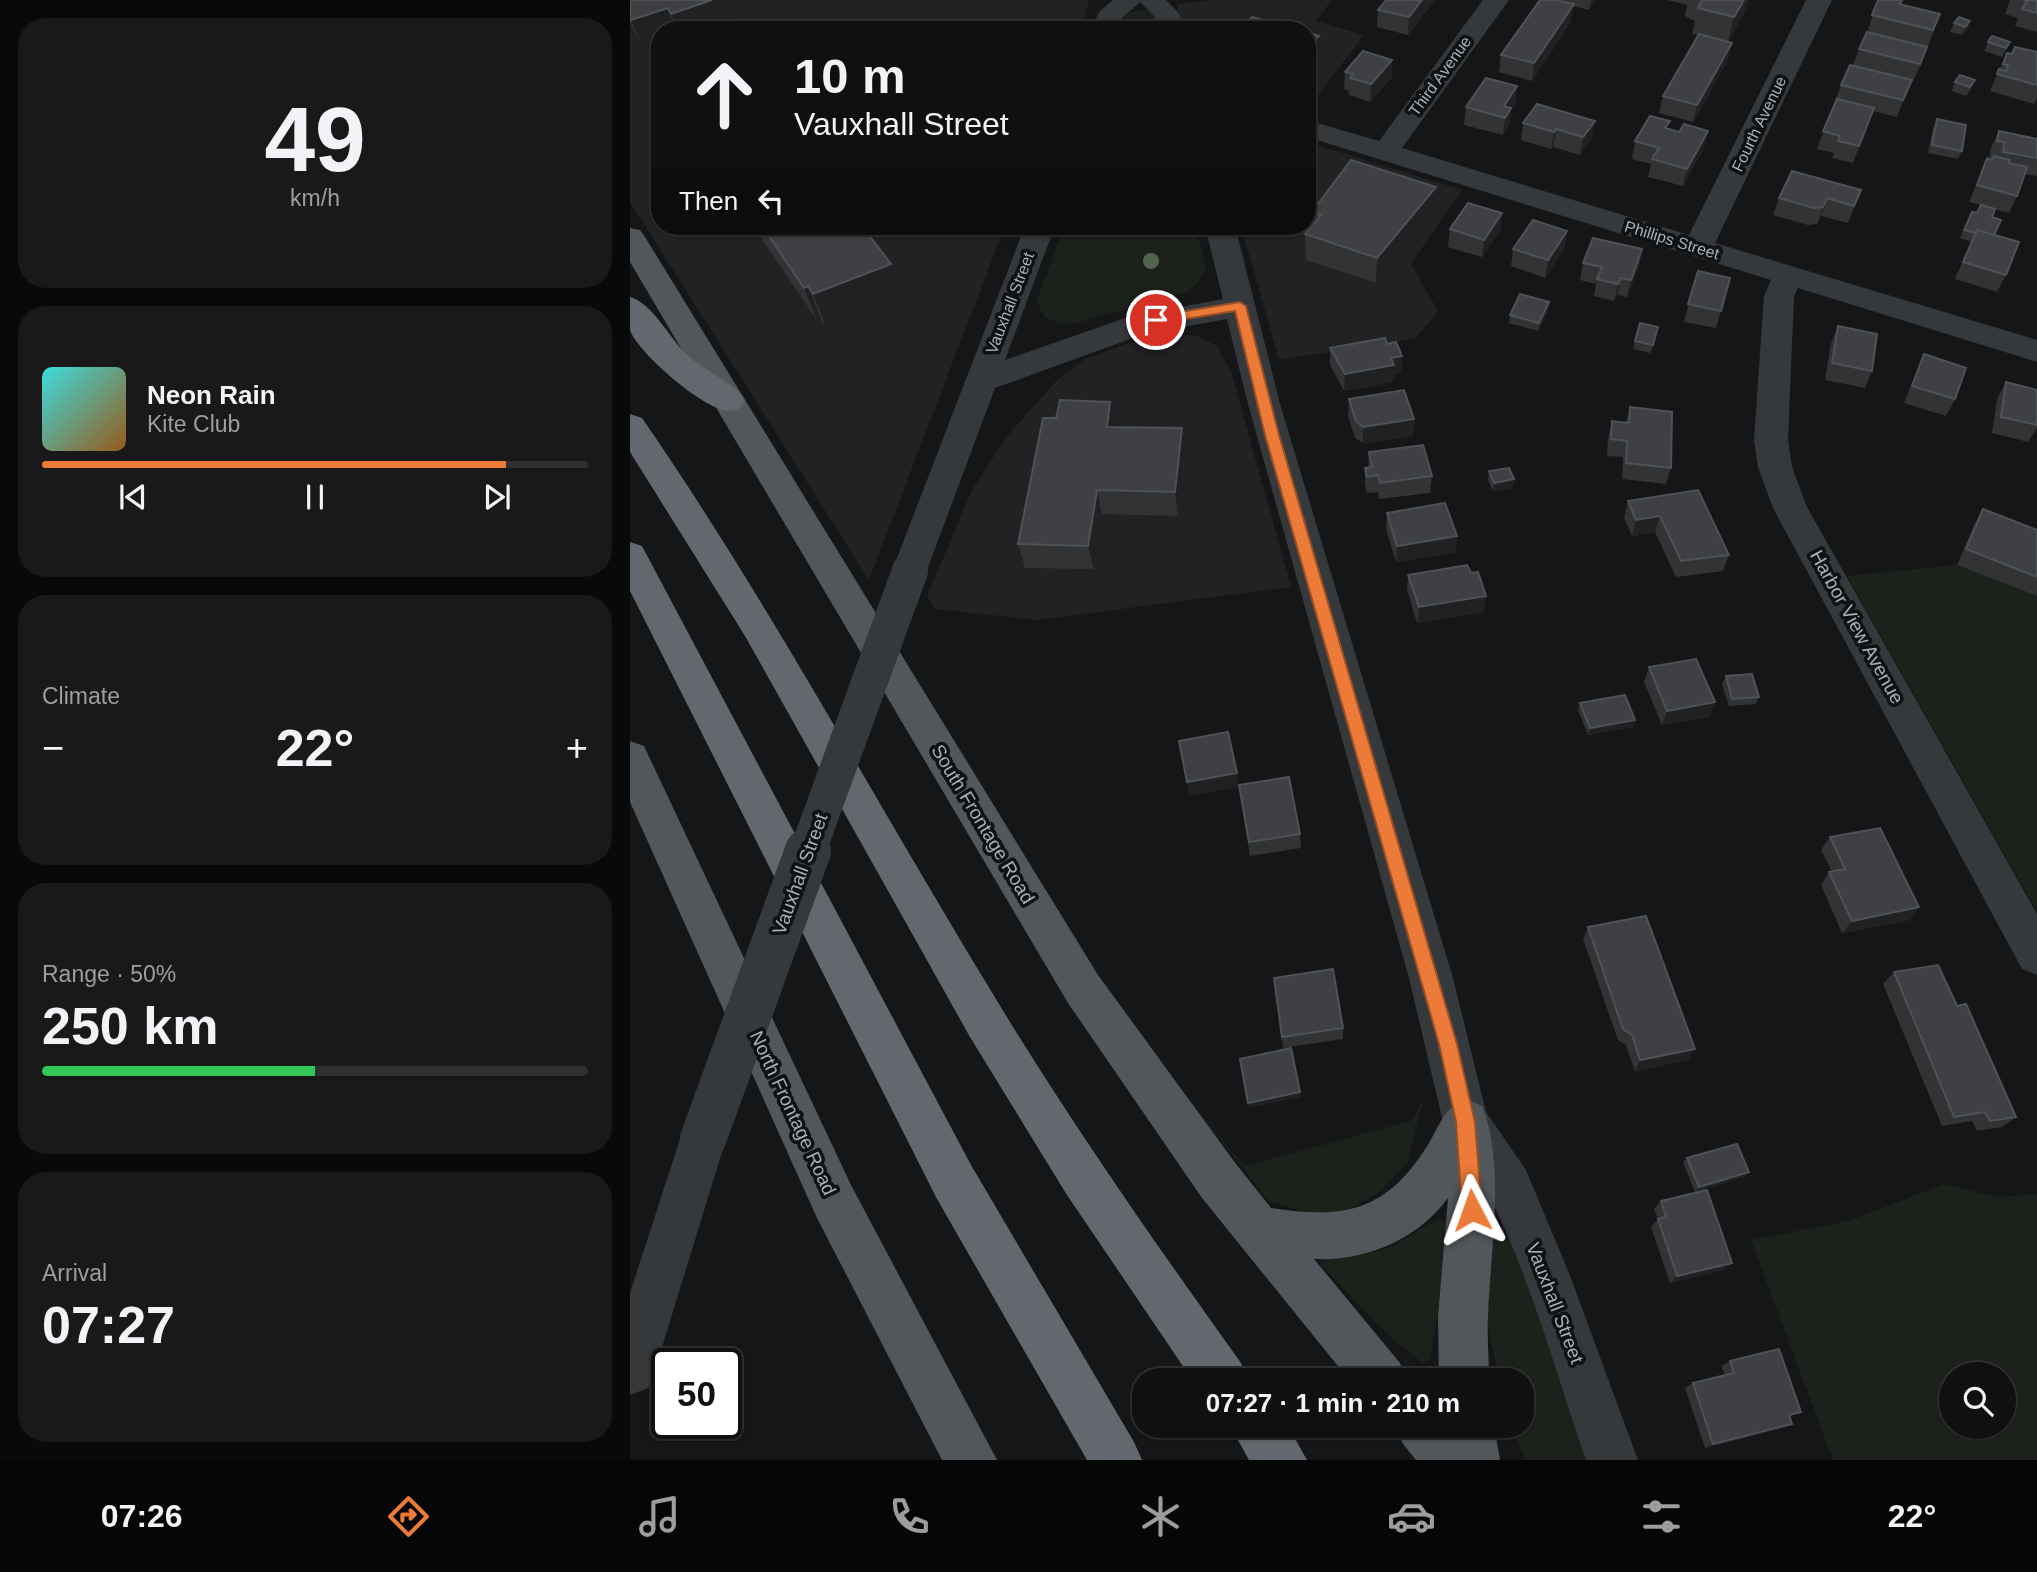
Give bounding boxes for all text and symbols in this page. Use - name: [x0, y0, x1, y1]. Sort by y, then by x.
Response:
- street label: Third Avenue: [1405, 33, 1475, 119]
- icon: ahead: [679, 49, 770, 140]
- text: 10 m: [794, 49, 906, 103]
- street label: Fourth Avenue: [1729, 74, 1789, 174]
- text: 49: [264, 89, 366, 190]
- text: Vauxhall Street: [794, 106, 1009, 142]
- icon: left: [752, 182, 790, 220]
- text: km/h: [290, 185, 340, 211]
- text: Then: [679, 186, 738, 216]
- street label: Phillips Street: [1623, 218, 1722, 263]
- street label: Vauxhall Street: [983, 249, 1037, 356]
- pin: [1126, 290, 1186, 350]
- icon: arrive: [1137, 301, 1175, 339]
- text: Neon Rain: [147, 380, 276, 410]
- text: Kite Club: [147, 411, 240, 437]
- icon: previous: [114, 478, 152, 516]
- icon: pause: [296, 478, 334, 516]
- icon: next: [478, 478, 516, 516]
- street label: Harbor View Avenue: [1806, 546, 1908, 708]
- text: Climate: [42, 683, 120, 709]
- text: 22°: [276, 719, 354, 777]
- text: −: [42, 727, 64, 769]
- text: +: [566, 727, 588, 769]
- street label: South Frontage Road: [927, 741, 1039, 907]
- street label: Vauxhall Street: [768, 810, 832, 937]
- text: Range · 50%: [42, 961, 176, 987]
- text: 250 km: [42, 997, 218, 1055]
- street label: North Frontage Road: [746, 1028, 840, 1198]
- position arrow: [1435, 1173, 1509, 1247]
- street label: Vauxhall Street: [1522, 1240, 1588, 1367]
- text: Arrival: [42, 1260, 107, 1286]
- text: 07:27: [42, 1296, 175, 1354]
- speed limit sign: 50: [651, 1348, 742, 1439]
- map controls: [1939, 1362, 2016, 1439]
- button: search: [1939, 1362, 2016, 1439]
- text: 07:27 · 1 min · 210 m: [1206, 1388, 1460, 1418]
- icon: directions: [384, 1492, 433, 1541]
- icon: music: [635, 1492, 684, 1541]
- icon: phone: [885, 1492, 934, 1541]
- icon: climate: [1136, 1492, 1185, 1541]
- icon: car: [1387, 1492, 1436, 1541]
- icon: filters: [1637, 1492, 1686, 1541]
- text: 07:26: [101, 1498, 183, 1534]
- text: 22°: [1888, 1498, 1936, 1534]

